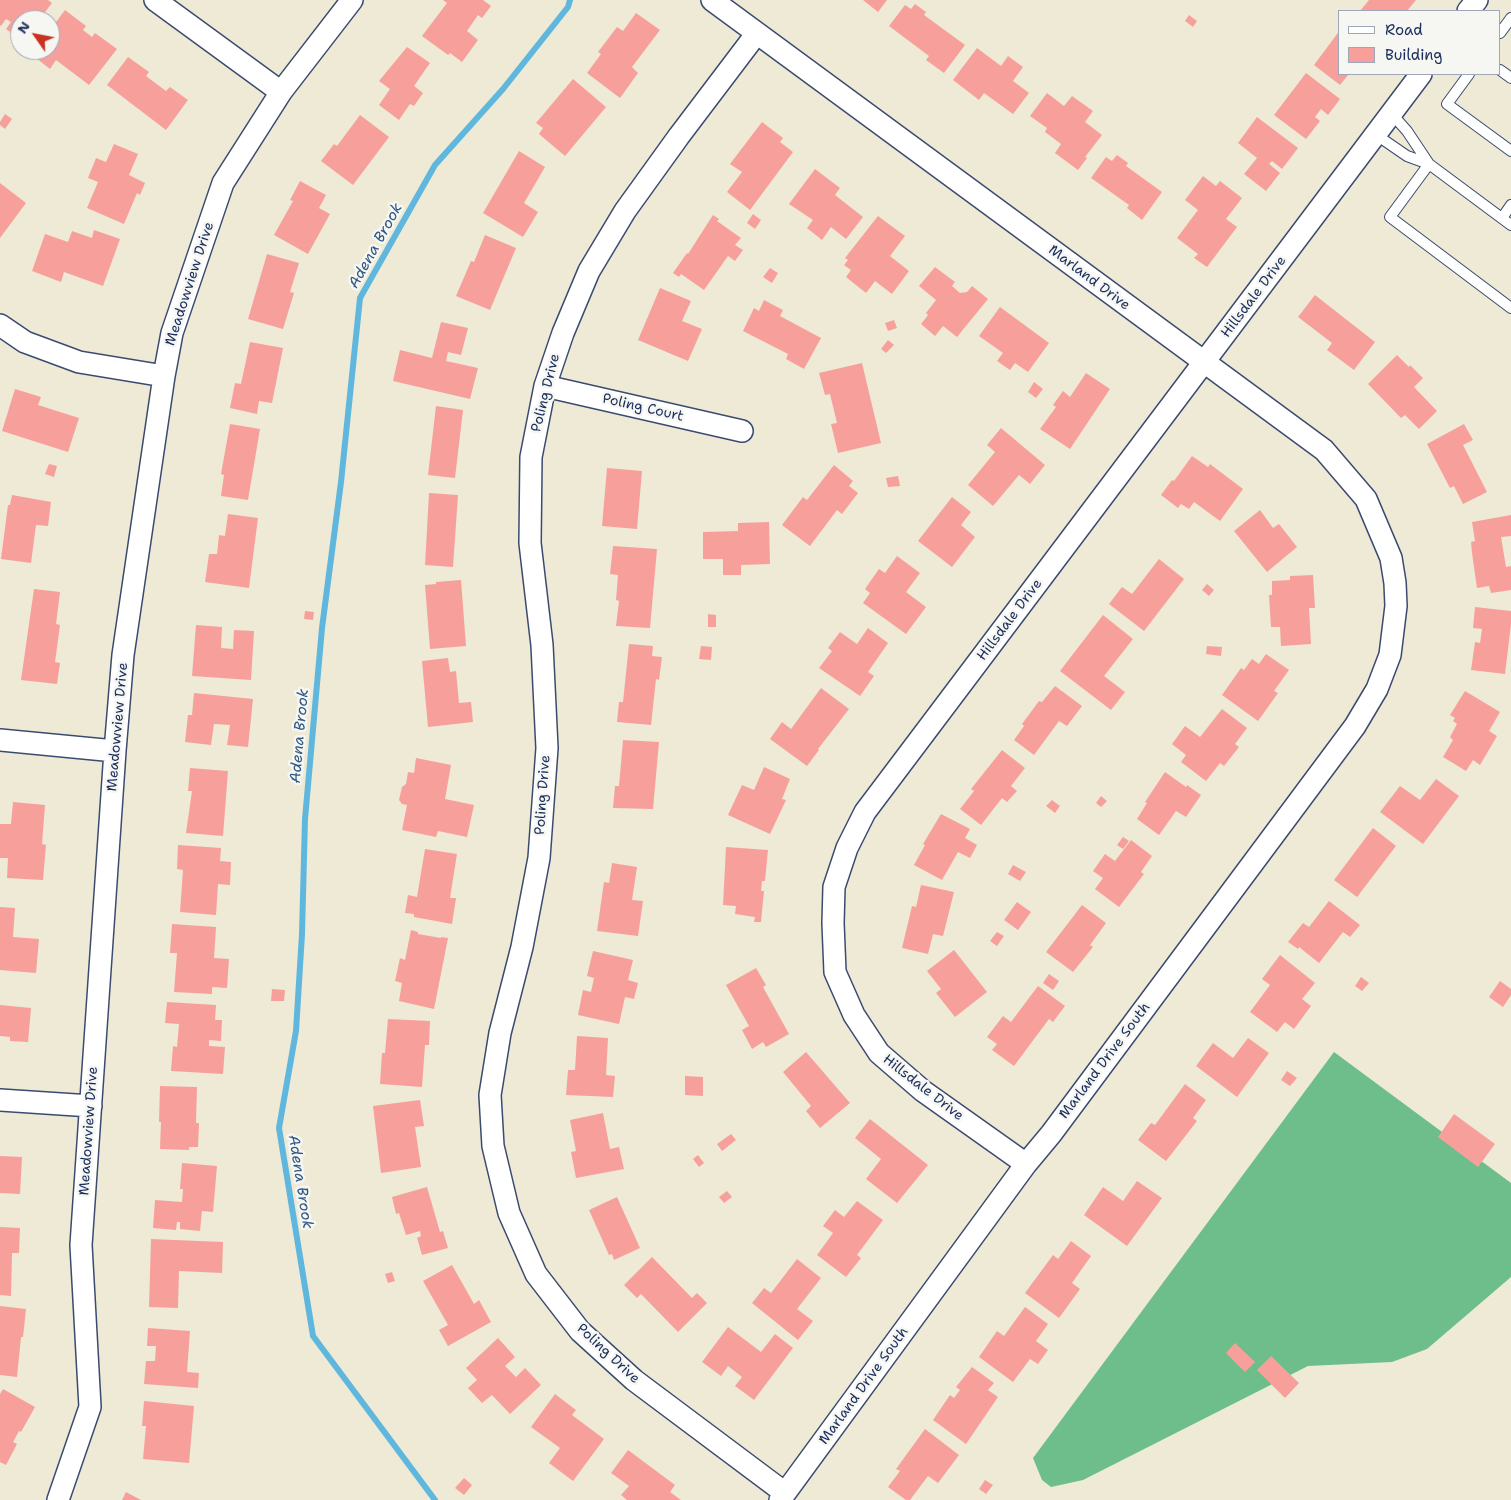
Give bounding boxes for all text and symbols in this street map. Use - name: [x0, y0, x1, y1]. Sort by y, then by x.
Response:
- north arrow: [10, 10, 60, 60]
- legend: [1338, 10, 1501, 75]
- text: N: [13, 18, 34, 37]
- text: Road: [1385, 20, 1423, 40]
- text: Building: [1385, 45, 1442, 65]
- water label: Adena Brook: [345, 200, 407, 292]
- street label: Meadowview Drive: [162, 220, 218, 348]
- street label: Marland Drive: [1045, 242, 1133, 314]
- street label: Hillsdale Drive: [1218, 253, 1290, 341]
- street label: Poling Drive: [528, 352, 564, 434]
- street label: Poling Court: [601, 390, 685, 426]
- street label: Hillsdale Drive: [974, 576, 1046, 664]
- street label: Meadowview Drive: [104, 662, 132, 792]
- water label: Adena Brook: [287, 688, 313, 784]
- street label: Poling Drive: [532, 754, 554, 836]
- street label: Marland Drive South: [1056, 1000, 1154, 1122]
- street label: Hillsdale Drive: [879, 1051, 967, 1125]
- street label: Meadowview Drive: [76, 1066, 102, 1196]
- water label: Adena Brook: [284, 1134, 316, 1230]
- street label: Poling Drive: [573, 1321, 643, 1387]
- street label: Marland Drive South: [816, 1324, 912, 1448]

